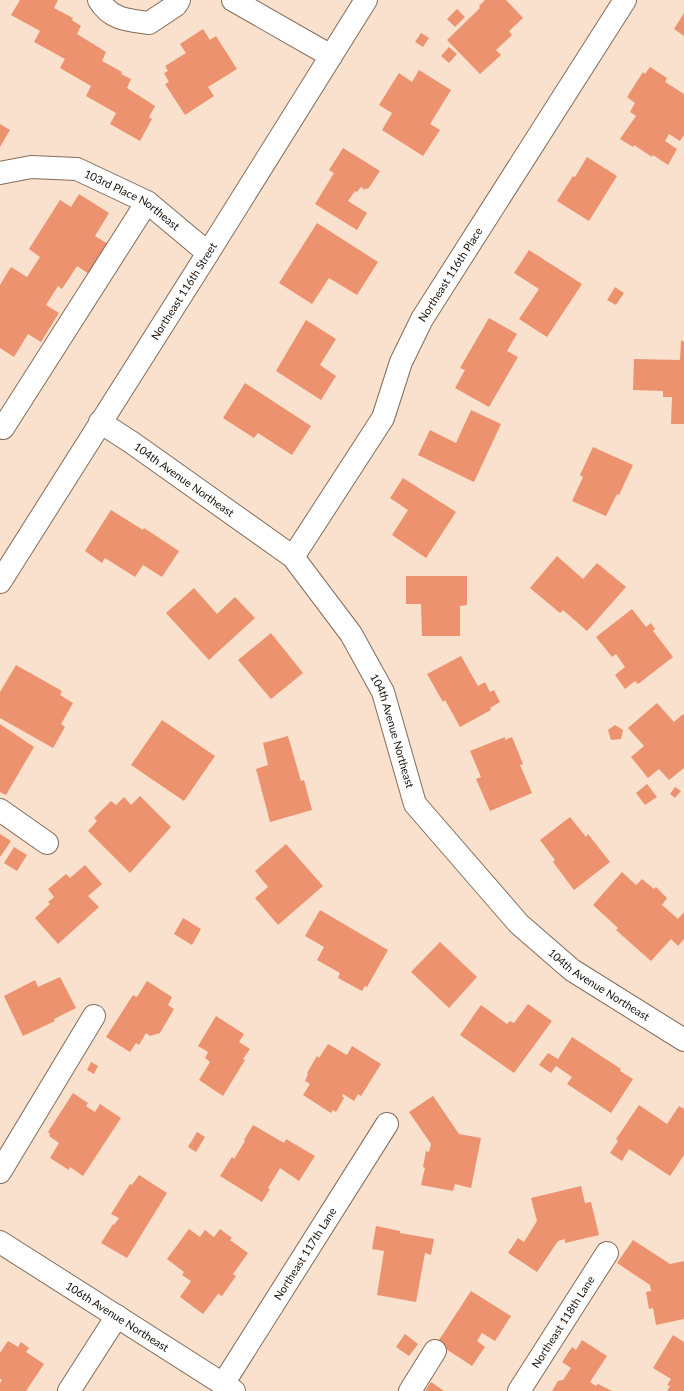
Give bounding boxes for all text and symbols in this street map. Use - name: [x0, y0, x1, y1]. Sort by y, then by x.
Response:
- street label: 103rd Place Northeast: [82, 166, 183, 233]
- street label: Northeast 116th Place: [415, 225, 485, 324]
- street label: Northeast 116th Street: [148, 240, 219, 342]
- street label: 104th Avenue Northeast: [132, 439, 237, 519]
- street label: 104th Avenue Northeast: [368, 671, 417, 789]
- street label: 104th Avenue Northeast: [546, 945, 652, 1023]
- street label: Northeast 117th Lane: [271, 1205, 339, 1302]
- street label: Northeast 118th Lane: [529, 1273, 597, 1370]
- street label: 106th Avenue Northeast: [64, 1279, 171, 1354]

